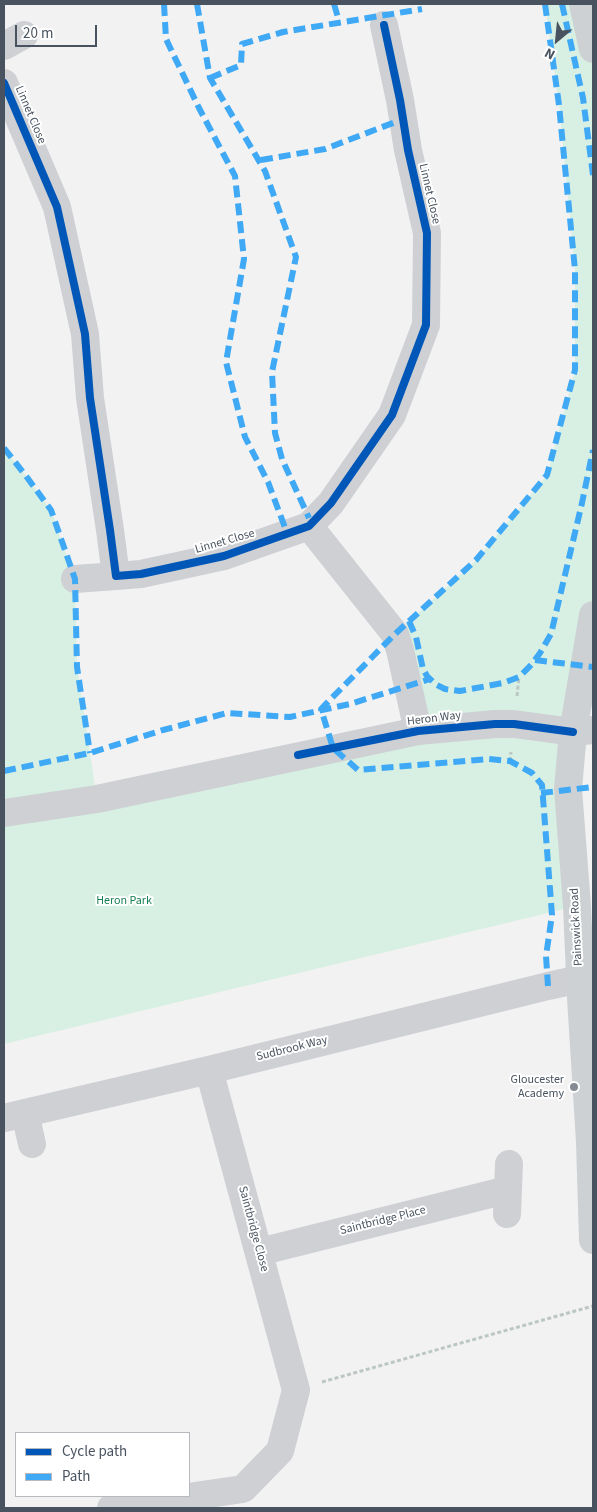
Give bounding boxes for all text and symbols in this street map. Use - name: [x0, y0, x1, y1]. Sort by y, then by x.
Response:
- scale bar: [18, 15, 100, 47]
- north arrow: [532, 15, 582, 65]
- text: 20 m: [23, 23, 53, 44]
- text: N: [541, 42, 559, 64]
- street label: Linnet Close: [11, 84, 49, 146]
- street label: Linnet Close: [415, 162, 443, 226]
- street label: Linnet Close: [193, 527, 257, 557]
- street label: Heron Way: [406, 709, 462, 729]
- street label: Painswick Road: [568, 888, 586, 966]
- park label: Heron Park: [96, 894, 152, 908]
- street label: Sudbrook Way: [255, 1033, 329, 1065]
- place label: Gloucester Academy: [511, 1073, 564, 1101]
- marker: Gloucester Academy: [568, 1081, 580, 1093]
- street label: Saintbridge Close: [235, 1185, 271, 1273]
- street label: Saintbridge Place: [339, 1203, 427, 1239]
- legend: [15, 1432, 190, 1497]
- text: Cycle path: [62, 1441, 127, 1462]
- text: Path: [62, 1466, 90, 1487]

